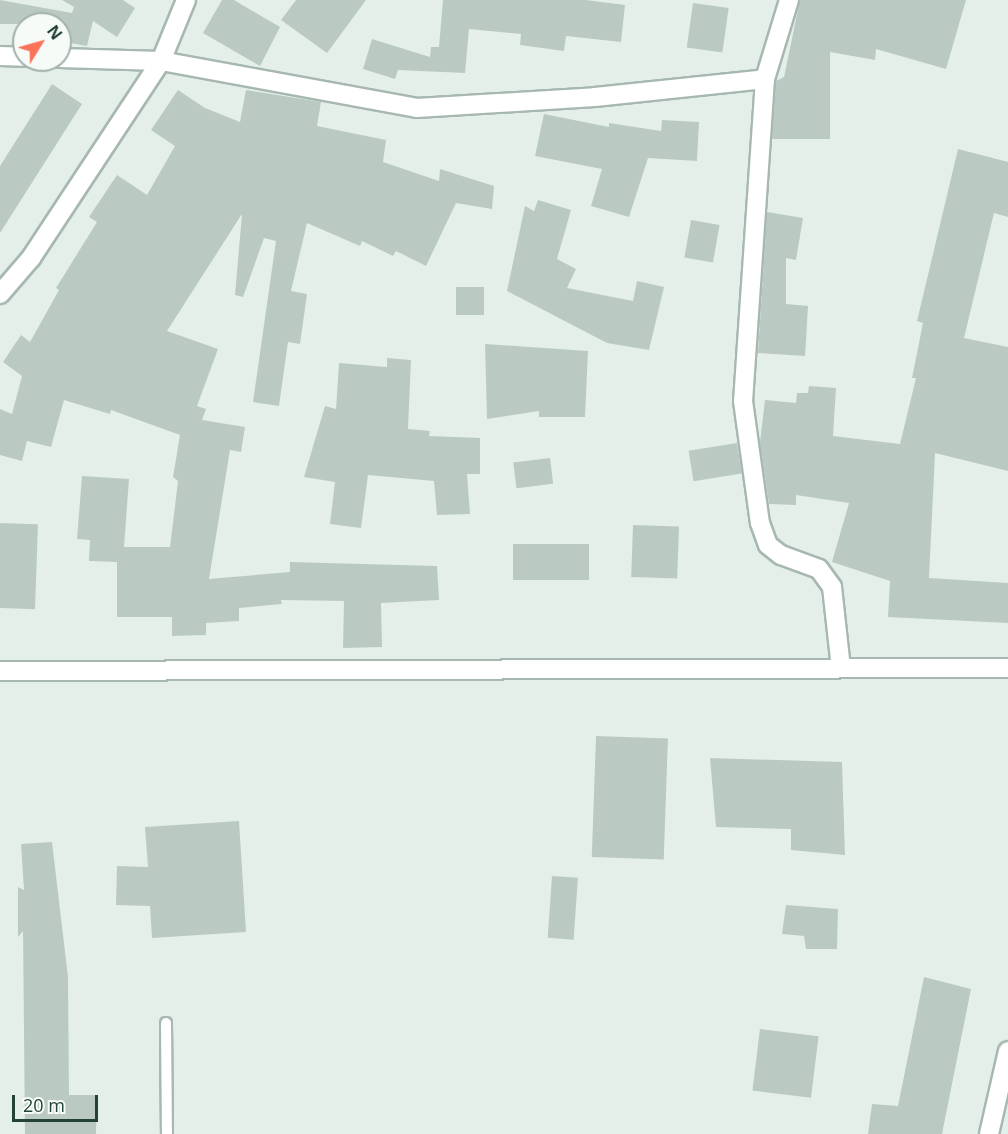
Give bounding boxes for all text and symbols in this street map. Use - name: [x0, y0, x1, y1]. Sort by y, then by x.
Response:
- north arrow: [12, 12, 72, 72]
- text: N: [42, 21, 67, 44]
- scale bar: [15, 1083, 100, 1121]
- text: 20 m: [23, 1093, 65, 1117]

